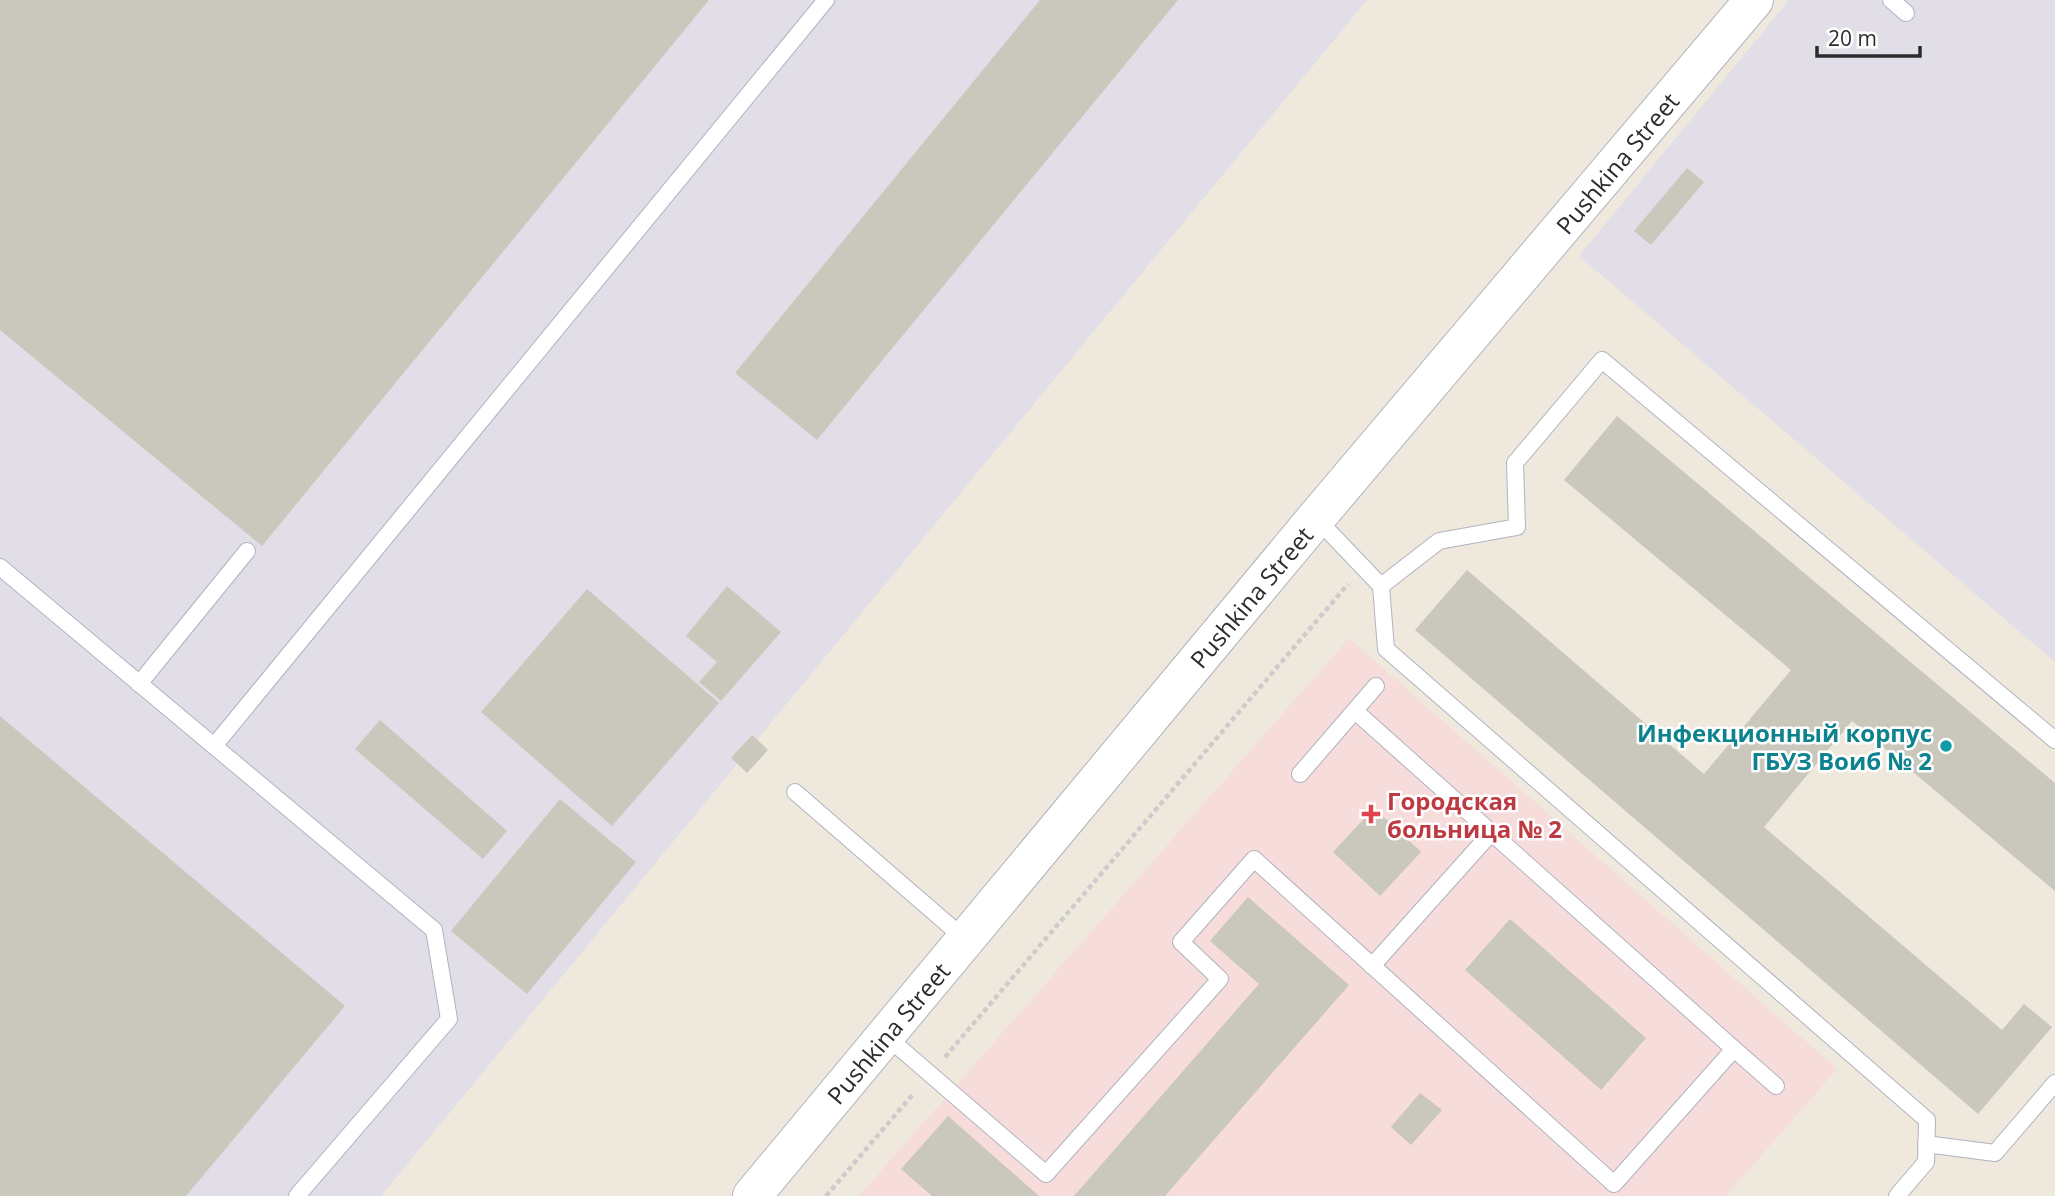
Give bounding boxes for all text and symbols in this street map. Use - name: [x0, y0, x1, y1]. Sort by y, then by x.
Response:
- scale bar: [1817, 14, 1920, 58]
- text: 20 m: [1828, 24, 1877, 52]
- street label: Pushkina Street: [1548, 85, 1686, 241]
- street label: Pushkina Street: [1182, 519, 1320, 675]
- place label: Инфекционный корпус ГБУЗ Воиб № 2: [1637, 716, 1932, 777]
- marker: Инфекционный корпус ГБУЗ Воиб № 2: [1938, 738, 1954, 754]
- place label: Городская больница № 2: [1387, 784, 1562, 845]
- marker: Городская больница № 2: [1361, 804, 1381, 824]
- street label: Pushkina Street: [819, 955, 957, 1111]

